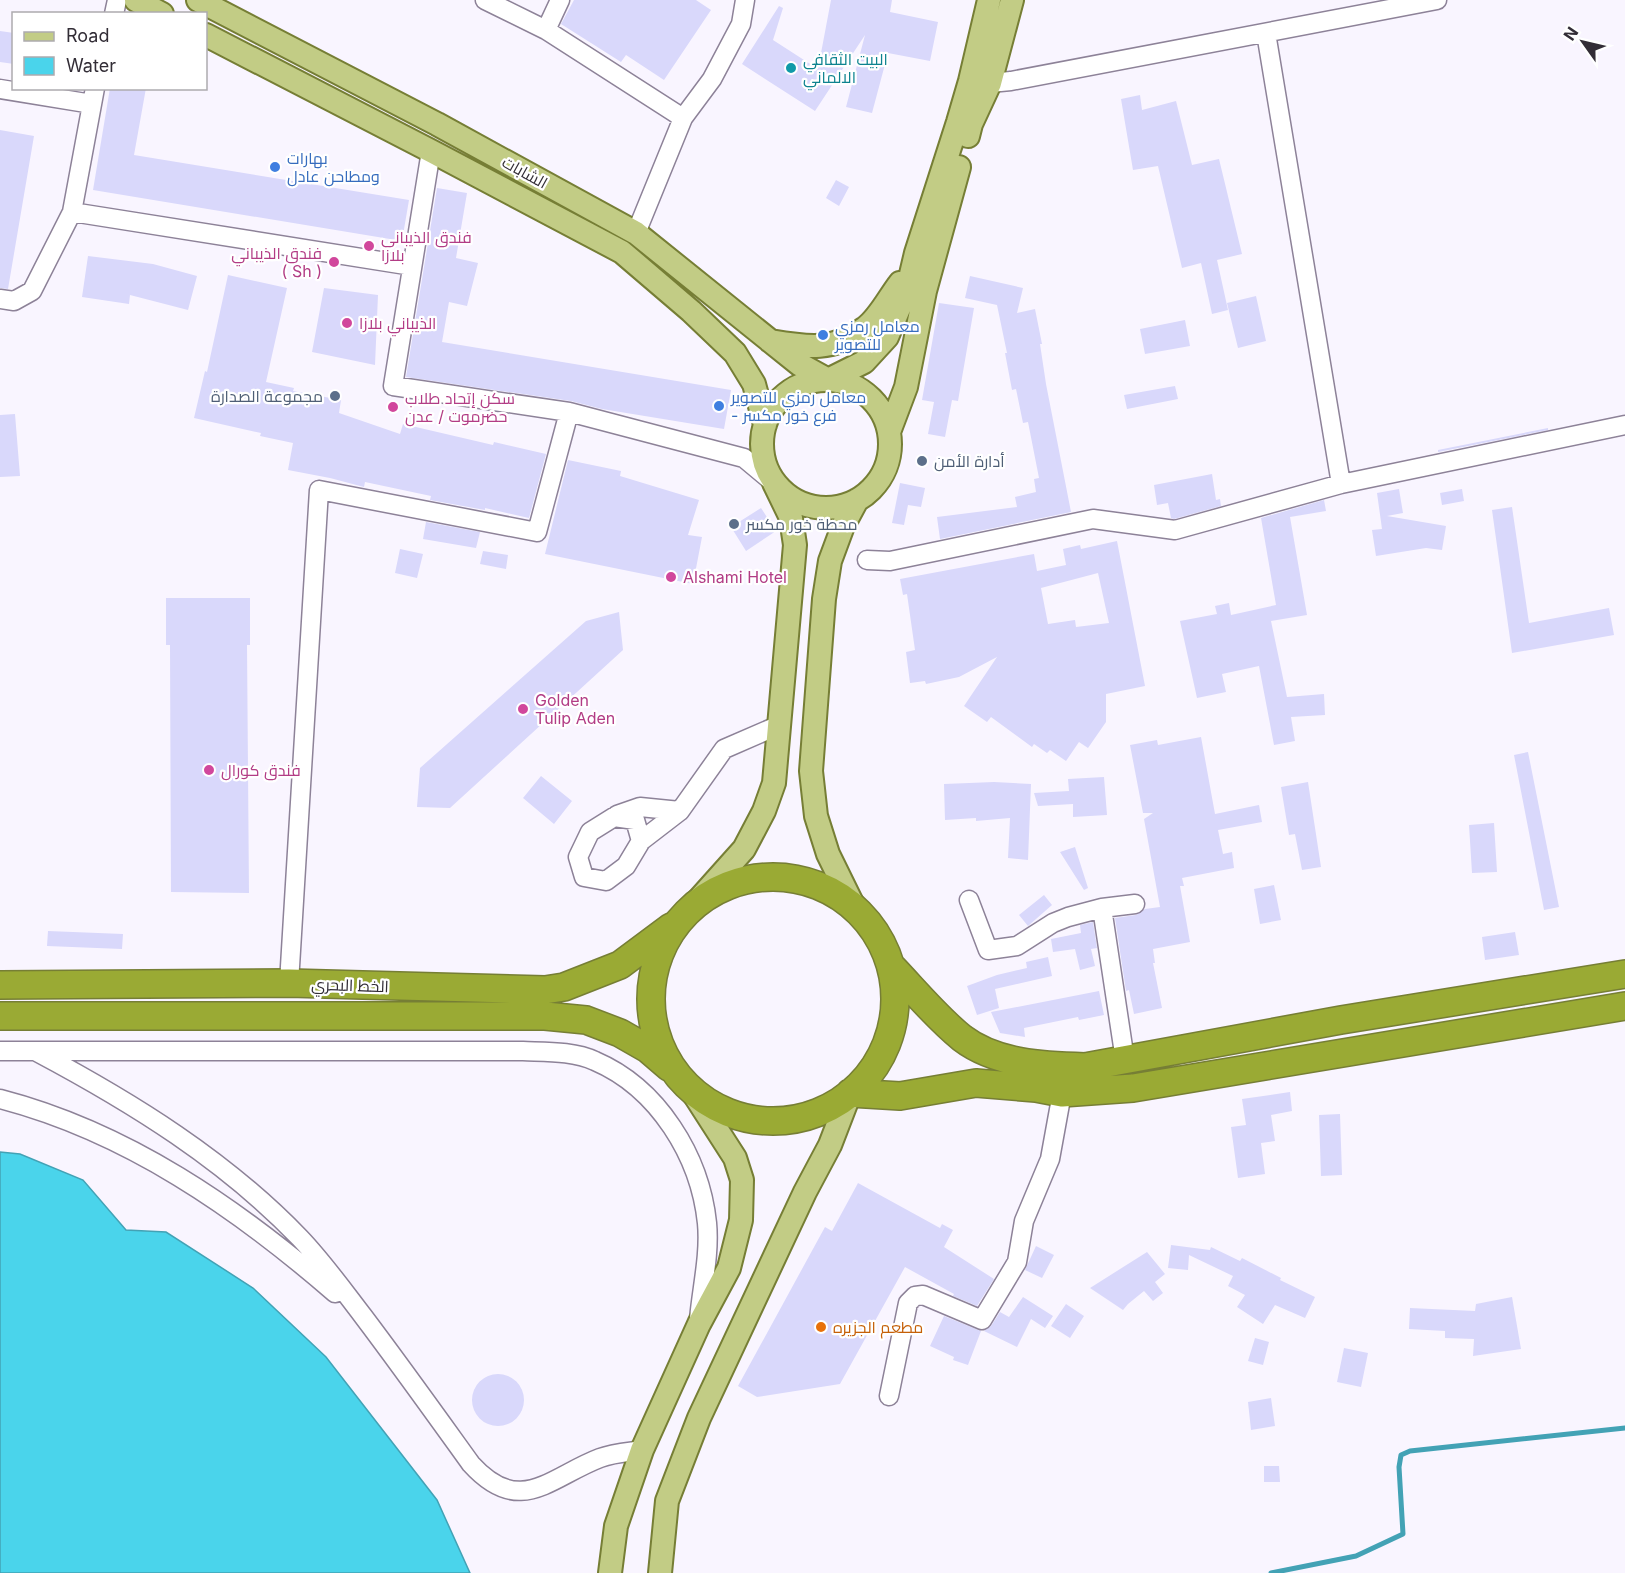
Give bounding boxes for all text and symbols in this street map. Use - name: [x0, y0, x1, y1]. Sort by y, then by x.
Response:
- legend: [12, 12, 207, 90]
- north arrow: [1553, 12, 1613, 72]
- text: N: [1559, 23, 1582, 44]
- text: Road: [66, 25, 109, 46]
- place label: البيت الثقافي الالماني: [803, 49, 888, 91]
- text: Water: [66, 55, 116, 76]
- marker: البيت الثقافي الالماني: [784, 61, 798, 75]
- place label: بهارات ومطاحن عادل: [287, 148, 380, 187]
- street label: الشابات: [499, 151, 551, 193]
- marker: بهارات ومطاحن عادل: [268, 160, 282, 174]
- place label: فندق الذيباني بلازا: [381, 227, 472, 265]
- marker: فندق الذيباني بلازا: [362, 239, 376, 253]
- place label: فندق الذيباني ( Sh ): [231, 243, 322, 281]
- marker: فندق الذيباني ( Sh ): [327, 255, 341, 269]
- place label: الذيباني بلازا: [359, 313, 436, 337]
- marker: الذيباني بلازا: [340, 316, 354, 330]
- place label: معامل رمزي للتصوير: [834, 316, 920, 354]
- marker: معامل رمزي للتصوير: [816, 328, 830, 342]
- place label: مجموعة الصدارة: [211, 386, 323, 406]
- place label: معامل رمزي للتصوير - فرع خور مكسر: [730, 387, 866, 427]
- place label: سكن إتحاد طلاب حضرموت / عدن: [405, 388, 515, 427]
- marker: مجموعة الصدارة: [328, 389, 342, 403]
- marker: معامل رمزي للتصوير - فرع خور مكسر: [712, 399, 726, 413]
- marker: سكن إتحاد طلاب حضرموت / عدن: [386, 400, 400, 414]
- place label: أدارة الأمن: [934, 451, 1004, 472]
- marker: أدارة الأمن: [915, 454, 929, 468]
- place label: محطة خور مكسر: [745, 514, 858, 534]
- marker: محطة خور مكسر: [727, 517, 741, 531]
- place label: Alshami Hotel: [683, 567, 787, 587]
- marker: Alshami Hotel: [664, 570, 678, 584]
- place label: Golden Tulip Aden: [535, 690, 615, 728]
- marker: Golden Tulip Aden: [516, 702, 530, 716]
- place label: فندق كورال: [221, 760, 301, 781]
- marker: فندق كورال: [202, 763, 216, 777]
- street label: الخط البحري: [311, 974, 389, 1000]
- place label: مطعم الجزيره: [833, 1317, 923, 1339]
- marker: مطعم الجزيره: [814, 1320, 828, 1334]

